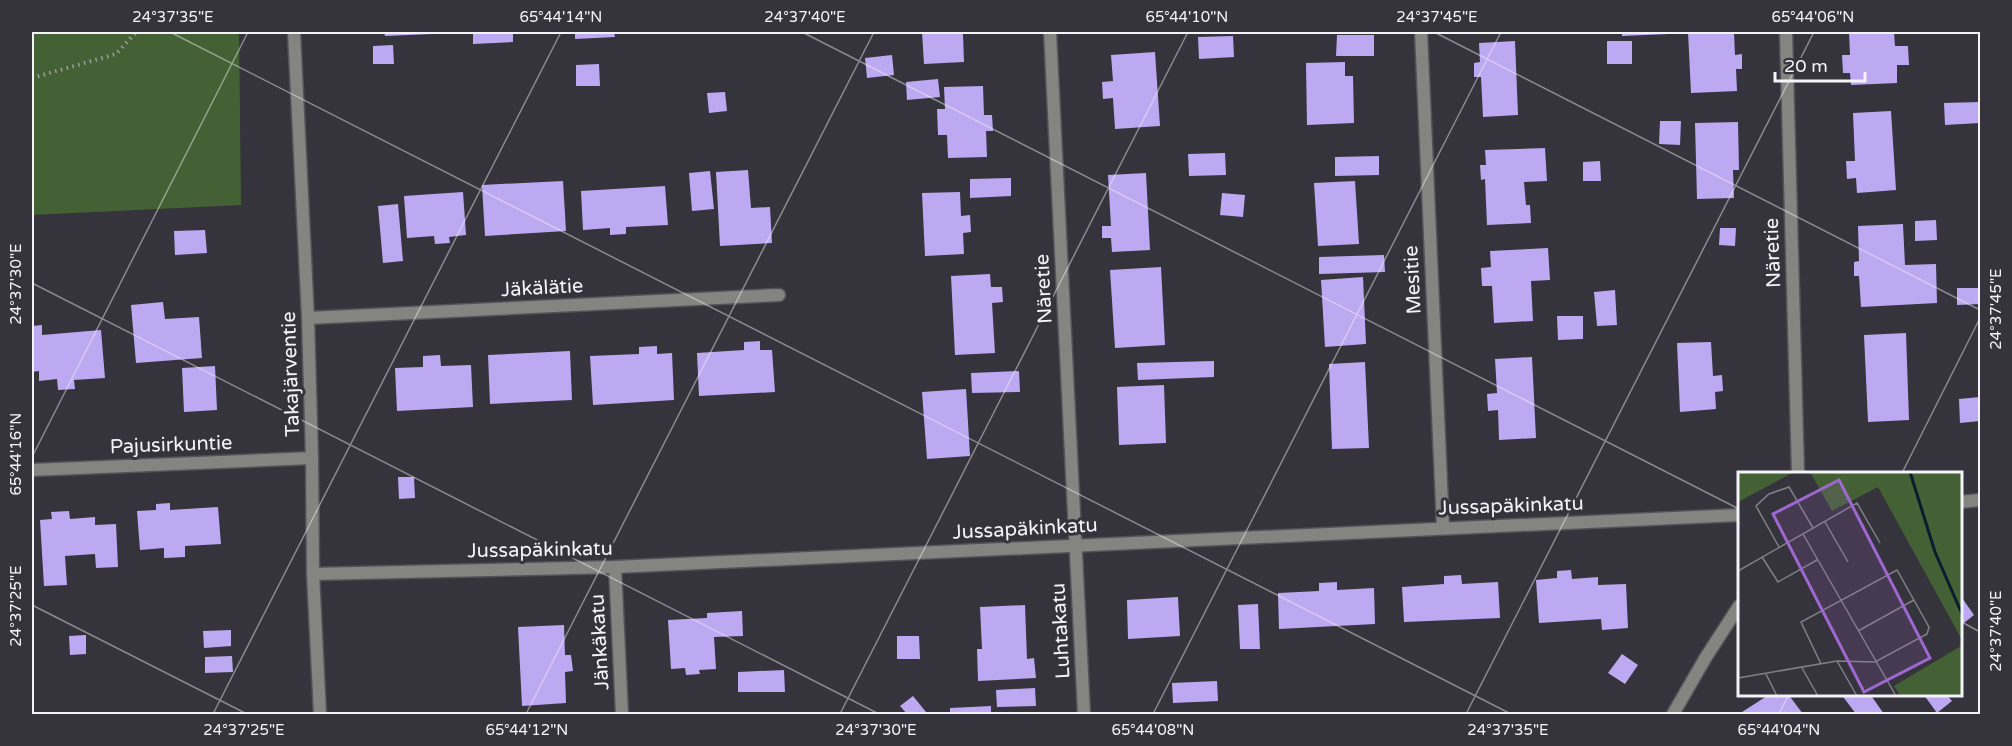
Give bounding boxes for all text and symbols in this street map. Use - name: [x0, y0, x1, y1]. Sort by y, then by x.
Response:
- text: 24°37'35"E: [132, 8, 214, 26]
- text: 65°44'14"N: [520, 8, 602, 26]
- text: 24°37'40"E: [764, 8, 846, 26]
- text: 65°44'10"N: [1146, 8, 1228, 26]
- text: 24°37'45"E: [1396, 8, 1478, 26]
- text: 65°44'06"N: [1772, 8, 1854, 26]
- scale bar: [1775, 45, 1865, 83]
- text: 20 m: [1784, 55, 1828, 77]
- street label: Näretie: [1760, 218, 1786, 288]
- text: 24°37'30"E: [7, 243, 25, 325]
- street label: Mesitie: [1399, 245, 1427, 315]
- street label: Näretie: [1030, 253, 1058, 324]
- text: 24°37'45"E: [1987, 268, 2005, 350]
- street label: Jäkälätie: [500, 274, 584, 302]
- street label: Takajärventie: [277, 311, 305, 437]
- text: 65°44'16"N: [7, 413, 25, 495]
- street label: Pajusirkuntie: [109, 431, 233, 459]
- inset map: [1738, 472, 1961, 695]
- street label: Jussapäkinkatu: [1438, 491, 1584, 521]
- street label: Jussapäkinkatu: [952, 513, 1098, 545]
- street label: Jussapäkinkatu: [467, 537, 613, 563]
- text: 24°37'25"E: [7, 565, 25, 647]
- street label: Luhtakatu: [1047, 582, 1075, 680]
- text: 24°37'40"E: [1987, 590, 2005, 672]
- street label: Jänkäkatu: [585, 593, 614, 691]
- text: 24°37'25"E: [203, 721, 285, 739]
- text: 65°44'12"N: [486, 721, 568, 739]
- text: 24°37'30"E: [835, 721, 917, 739]
- text: 65°44'08"N: [1112, 721, 1194, 739]
- text: 24°37'35"E: [1467, 721, 1549, 739]
- text: 65°44'04"N: [1738, 721, 1820, 739]

